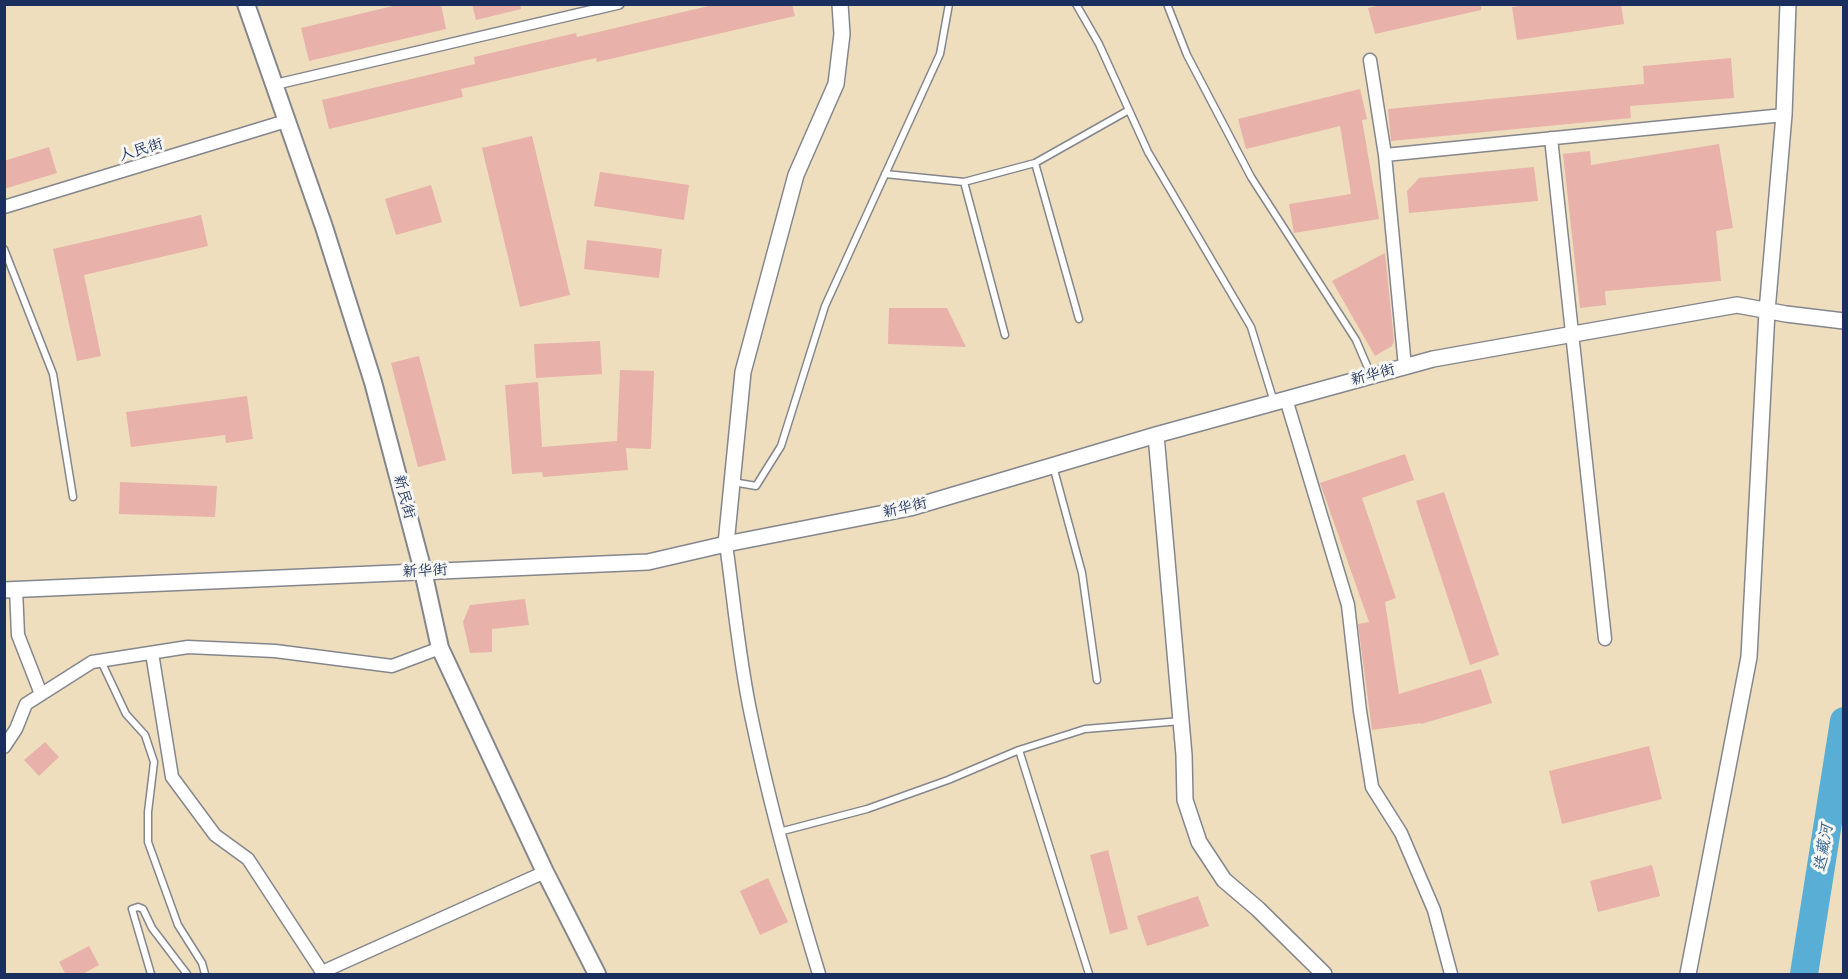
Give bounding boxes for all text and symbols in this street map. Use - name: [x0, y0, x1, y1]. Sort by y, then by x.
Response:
- street label: 人民街: [117, 135, 165, 165]
- street label: 新华街: [1349, 360, 1397, 390]
- street label: 新民街: [389, 473, 419, 521]
- street label: 新华街: [881, 494, 929, 522]
- street label: 新华街: [402, 561, 448, 581]
- water label: 迭藏河: [1811, 823, 1837, 873]

